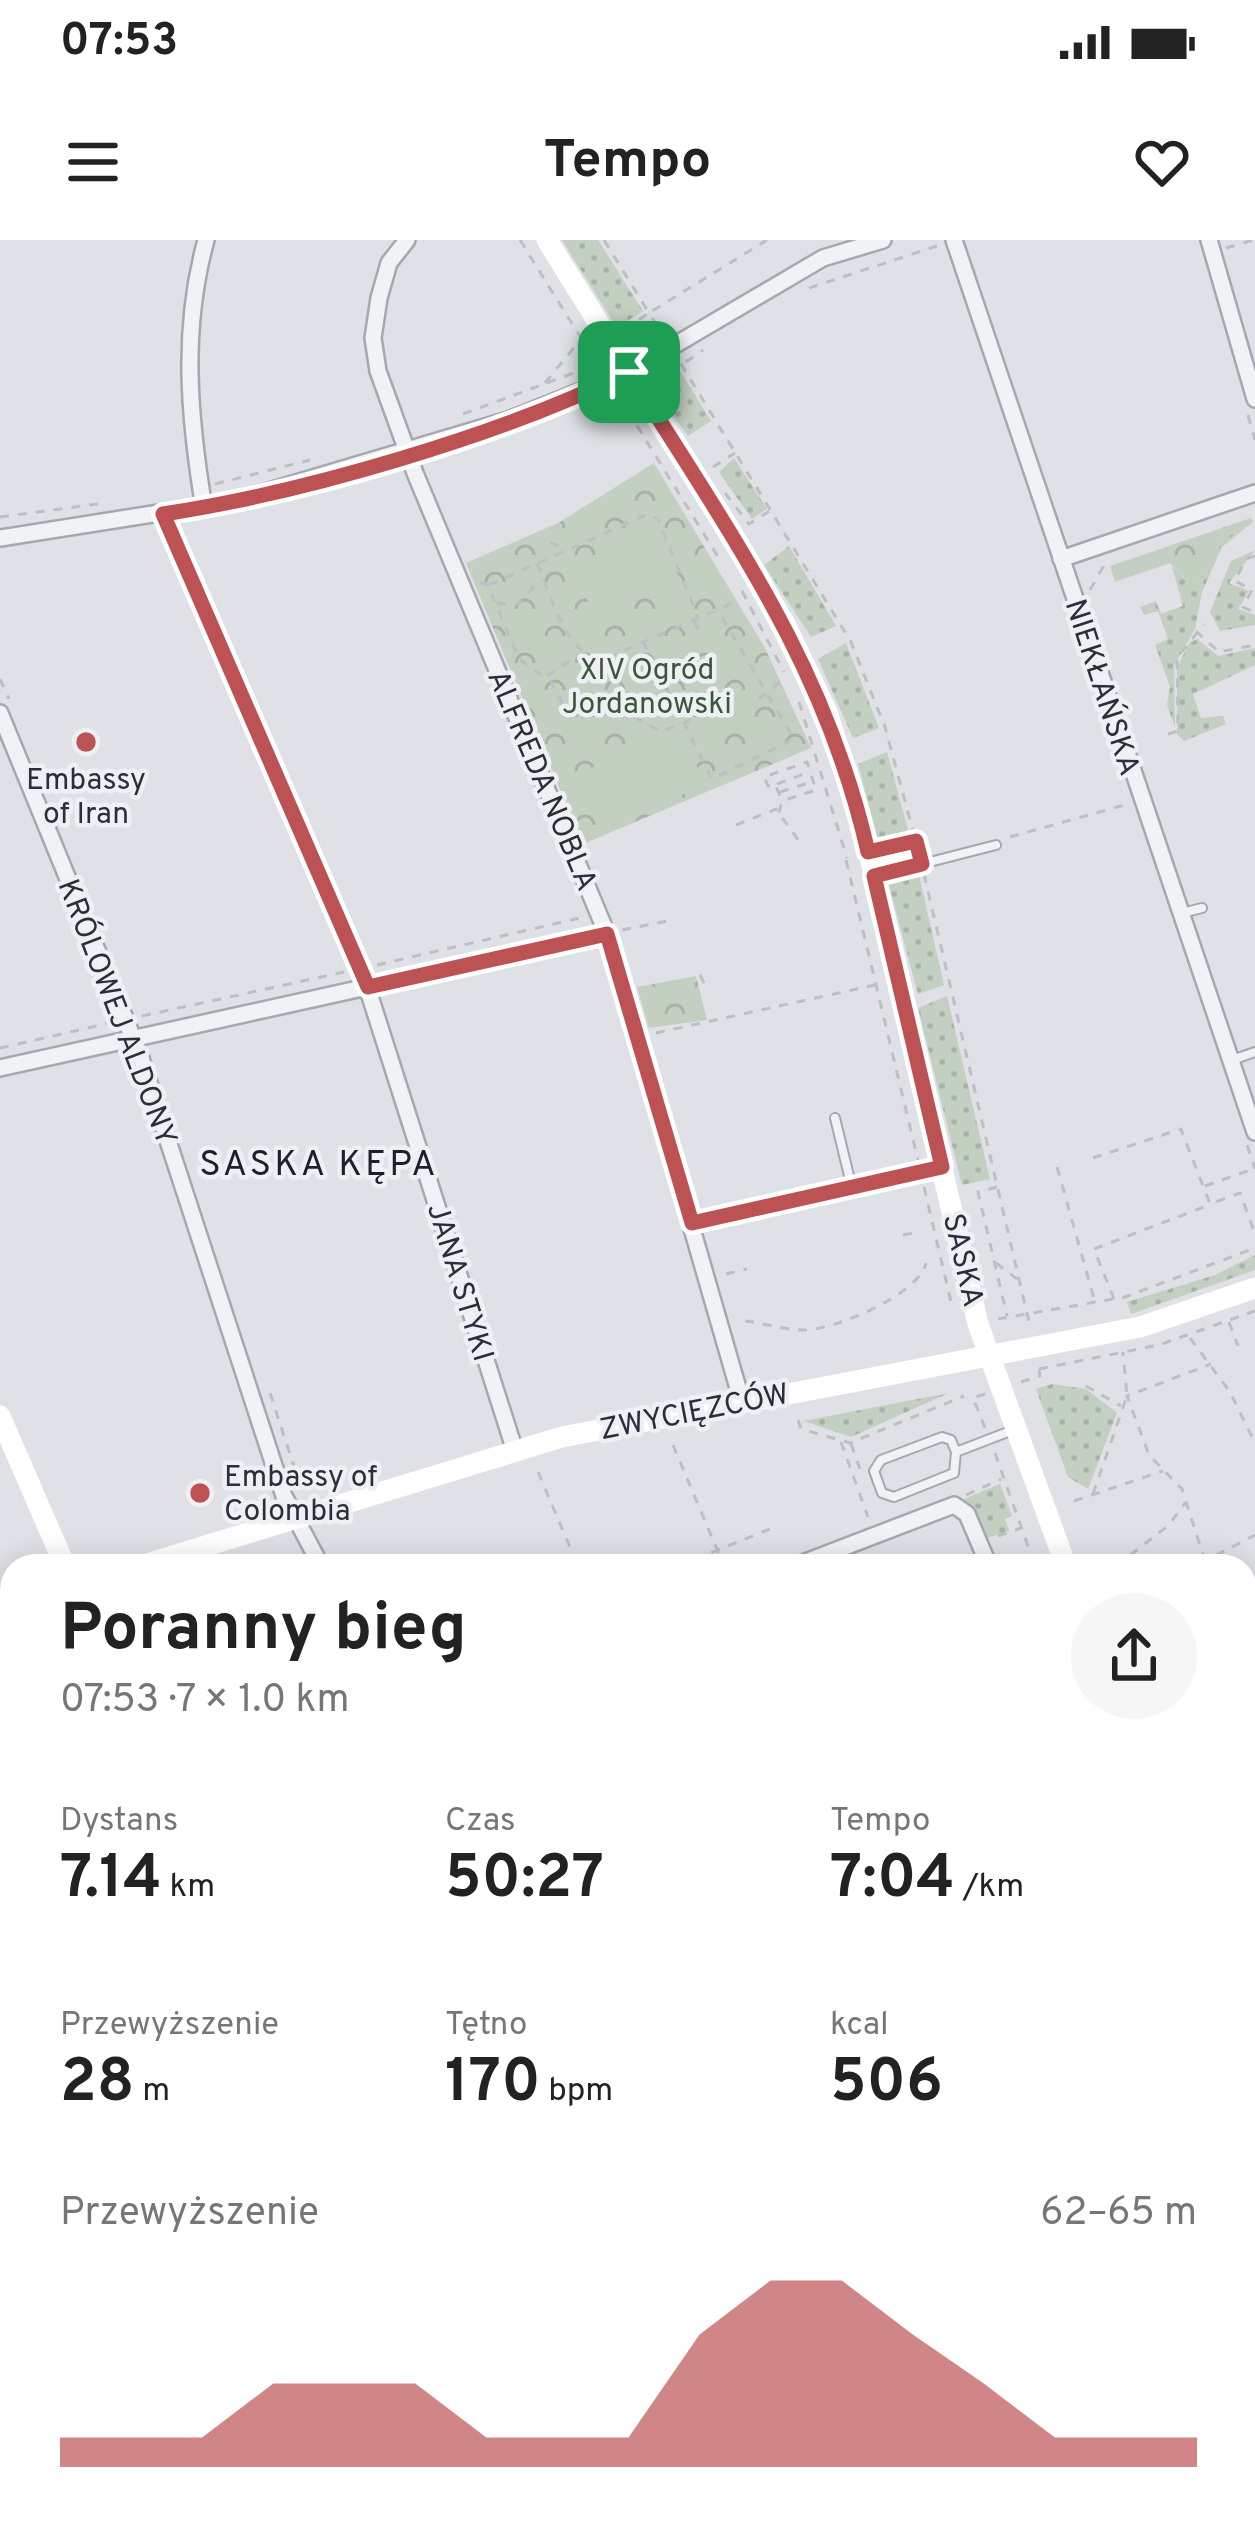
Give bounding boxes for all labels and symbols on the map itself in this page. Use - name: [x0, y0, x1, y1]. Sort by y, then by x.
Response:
- pin: [578, 321, 680, 423]
- street label: NIEKŁAŃSKA: [1055, 594, 1148, 781]
- park label: XIV Ogród Jordanowski: [562, 653, 732, 724]
- street label: ALFREDA NOBLA: [477, 665, 604, 897]
- marker: Embassy of Iran: [73, 729, 99, 755]
- place label: Embassy of Iran: [26, 763, 146, 834]
- street label: KRÓLOWEJ ALDONY: [48, 873, 186, 1151]
- district label: SASKA KĘPA: [199, 1143, 439, 1189]
- street label: JANA STYKI: [417, 1199, 500, 1366]
- street label: SASKA: [933, 1210, 990, 1311]
- street label: ZWYCIĘZCÓW: [596, 1374, 792, 1450]
- place label: Embassy of Colombia: [224, 1460, 377, 1531]
- marker: Embassy of Colombia: [187, 1480, 213, 1506]

